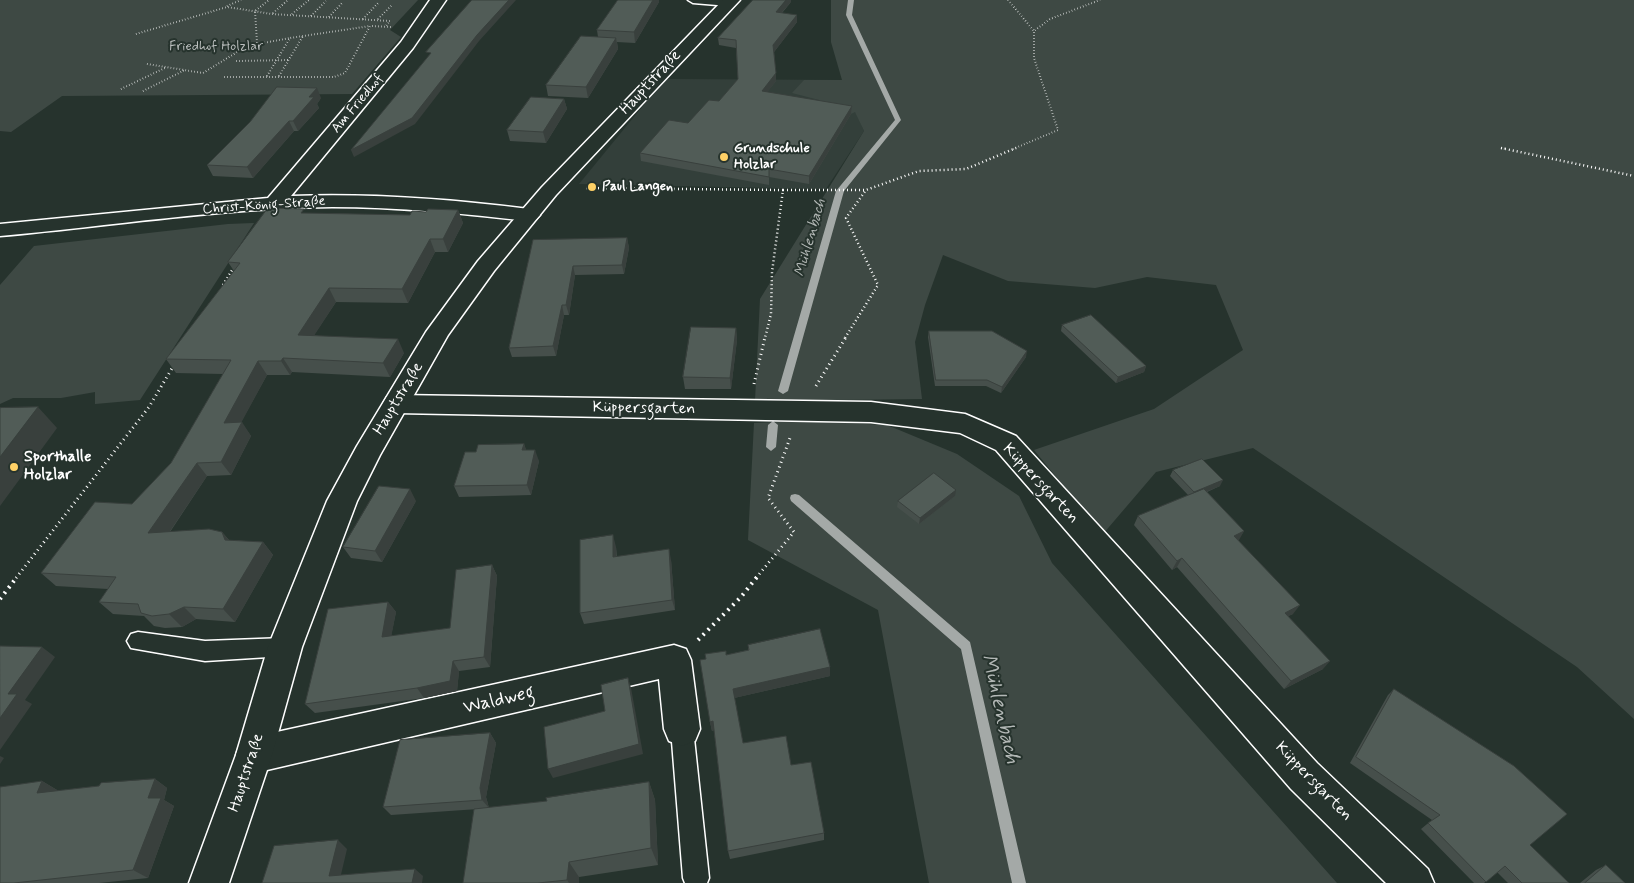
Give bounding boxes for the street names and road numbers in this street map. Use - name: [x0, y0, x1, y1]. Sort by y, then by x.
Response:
- street label: Hauptstraße: [616, 47, 686, 119]
- street label: Am Friedhof: [328, 71, 388, 137]
- street label: Christ-König-Straße: [202, 193, 326, 219]
- street label: Hauptstraße: [370, 359, 428, 439]
- street label: Küppersgarten: [592, 399, 696, 419]
- street label: Küppersgarten: [998, 440, 1082, 528]
- street label: Waldweg: [461, 682, 537, 720]
- street label: Hauptstraße: [225, 731, 269, 815]
- street label: Küppersgarten: [1270, 738, 1356, 826]

